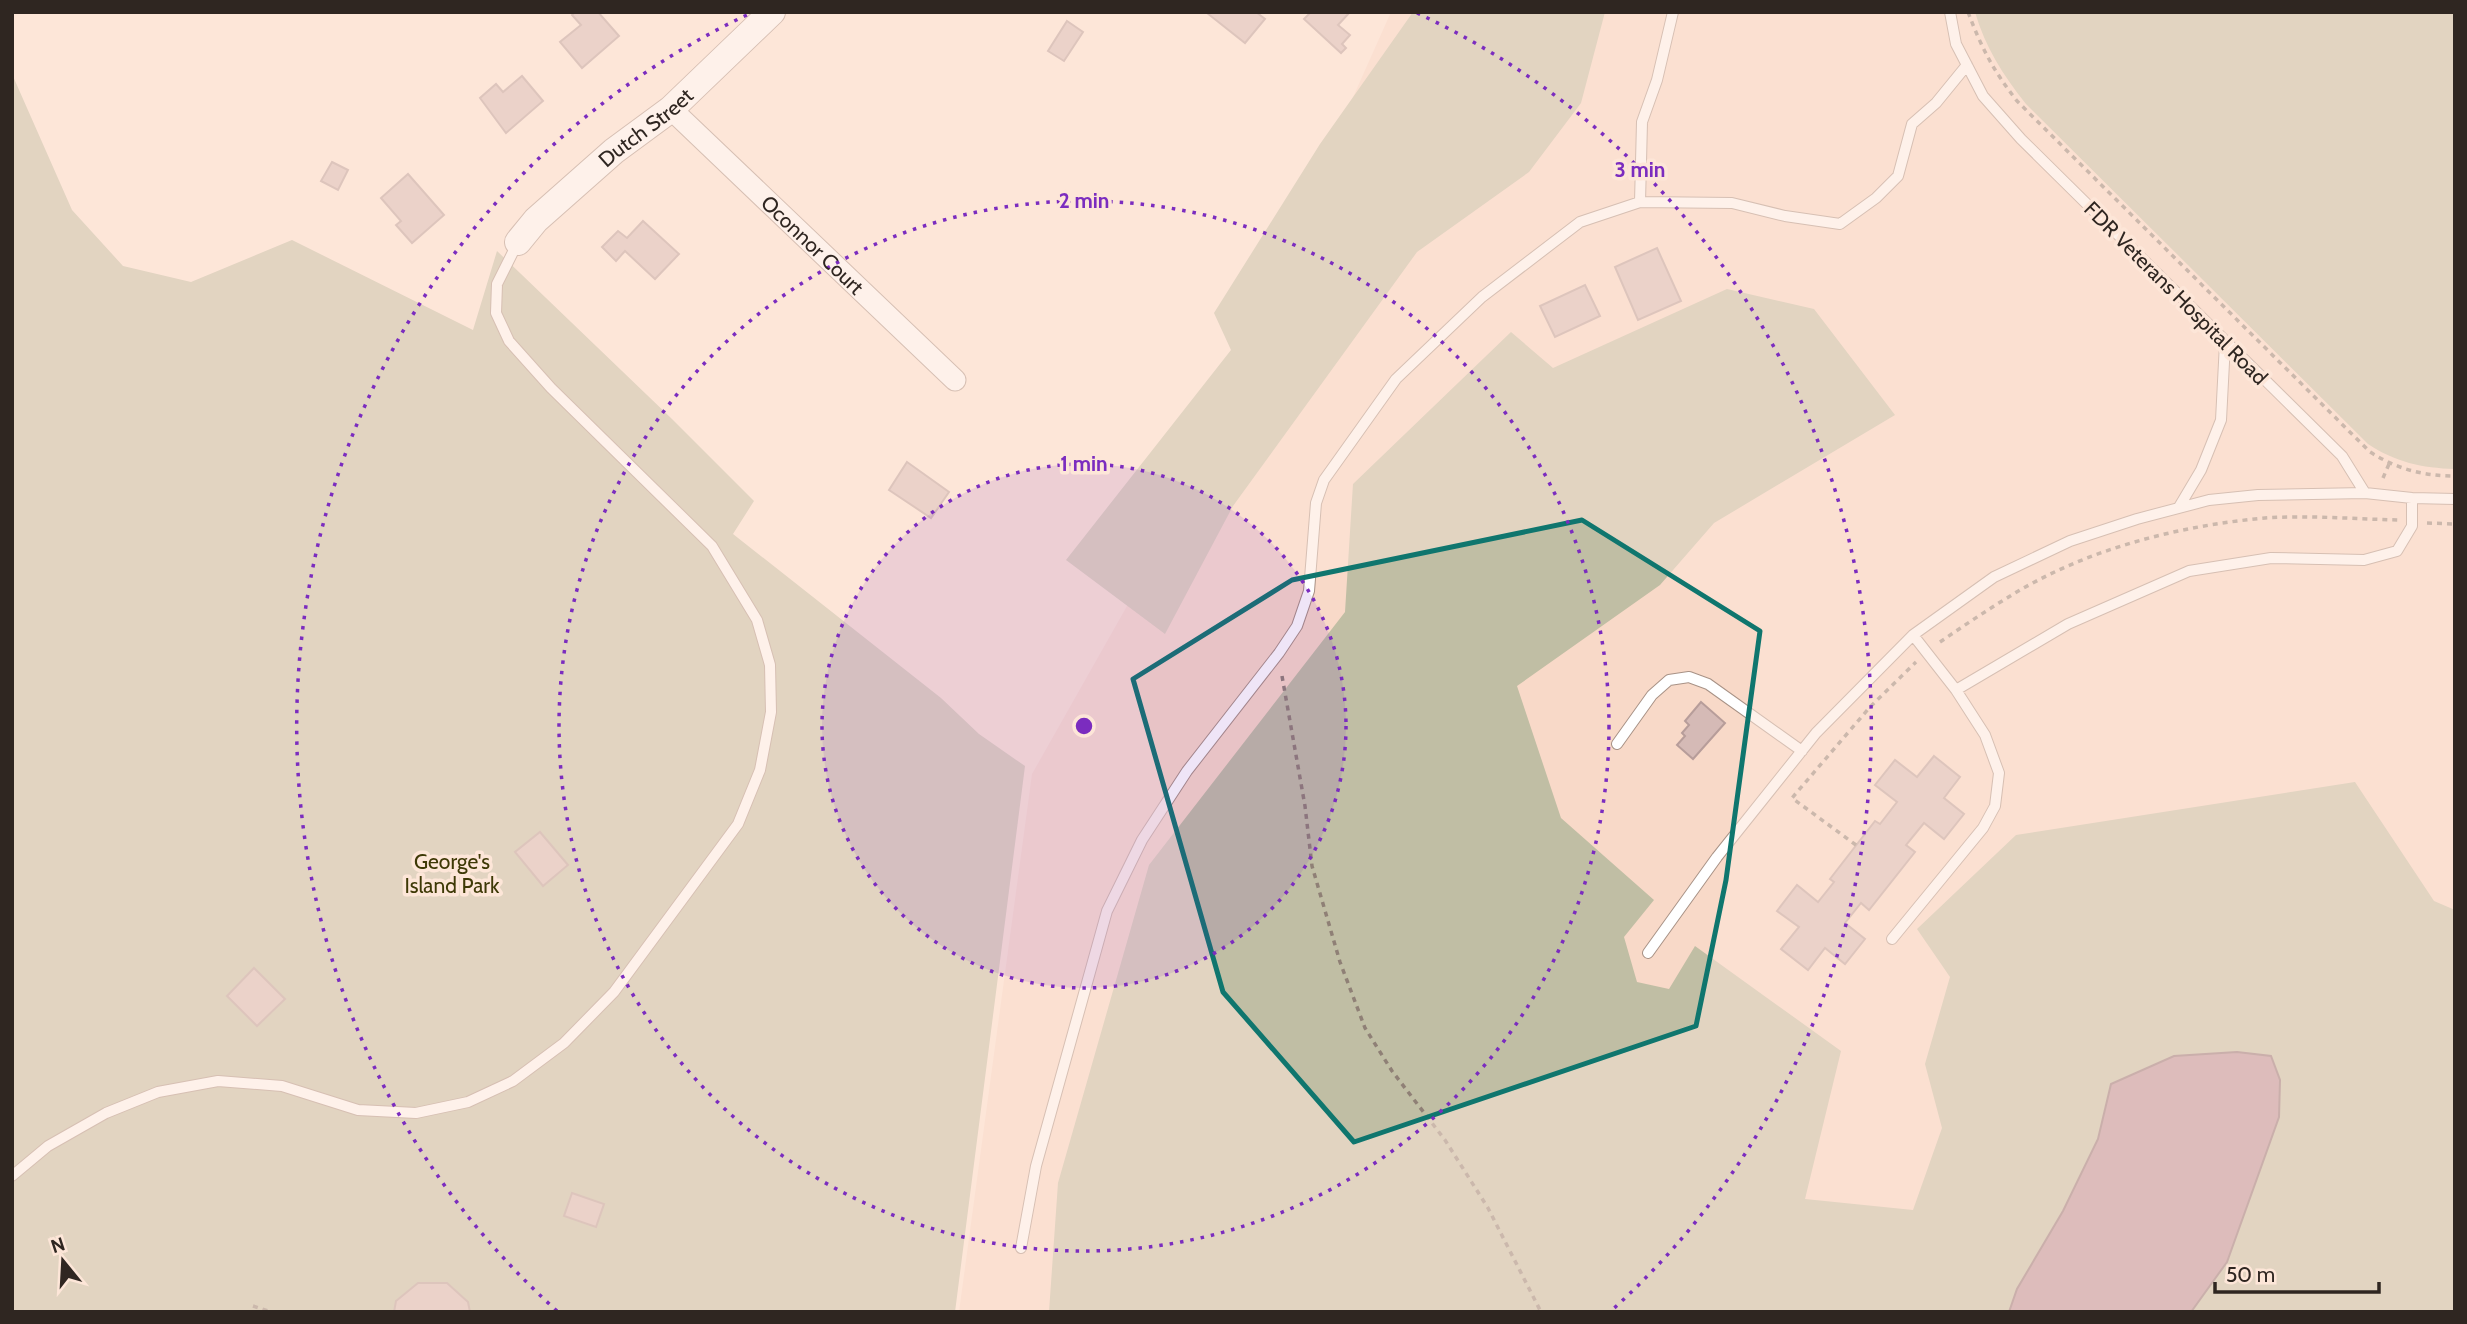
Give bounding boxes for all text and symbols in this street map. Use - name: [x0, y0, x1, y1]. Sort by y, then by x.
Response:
- street label: Dutch Street: [593, 83, 698, 172]
- text: 3 min: [1615, 157, 1665, 182]
- text: 2 min: [1059, 188, 1109, 213]
- street label: Oconnor Court: [756, 190, 869, 299]
- street label: FDR Veterans Hospital Road: [2079, 196, 2273, 390]
- text: 1 min: [1060, 451, 1108, 476]
- centre of rings: [1072, 714, 1096, 738]
- park label: George's Island Park: [405, 849, 500, 898]
- north arrow: [28, 1226, 98, 1296]
- text: N: [48, 1232, 68, 1258]
- scale bar: [2215, 1250, 2380, 1294]
- text: 50 m: [2226, 1262, 2275, 1287]

